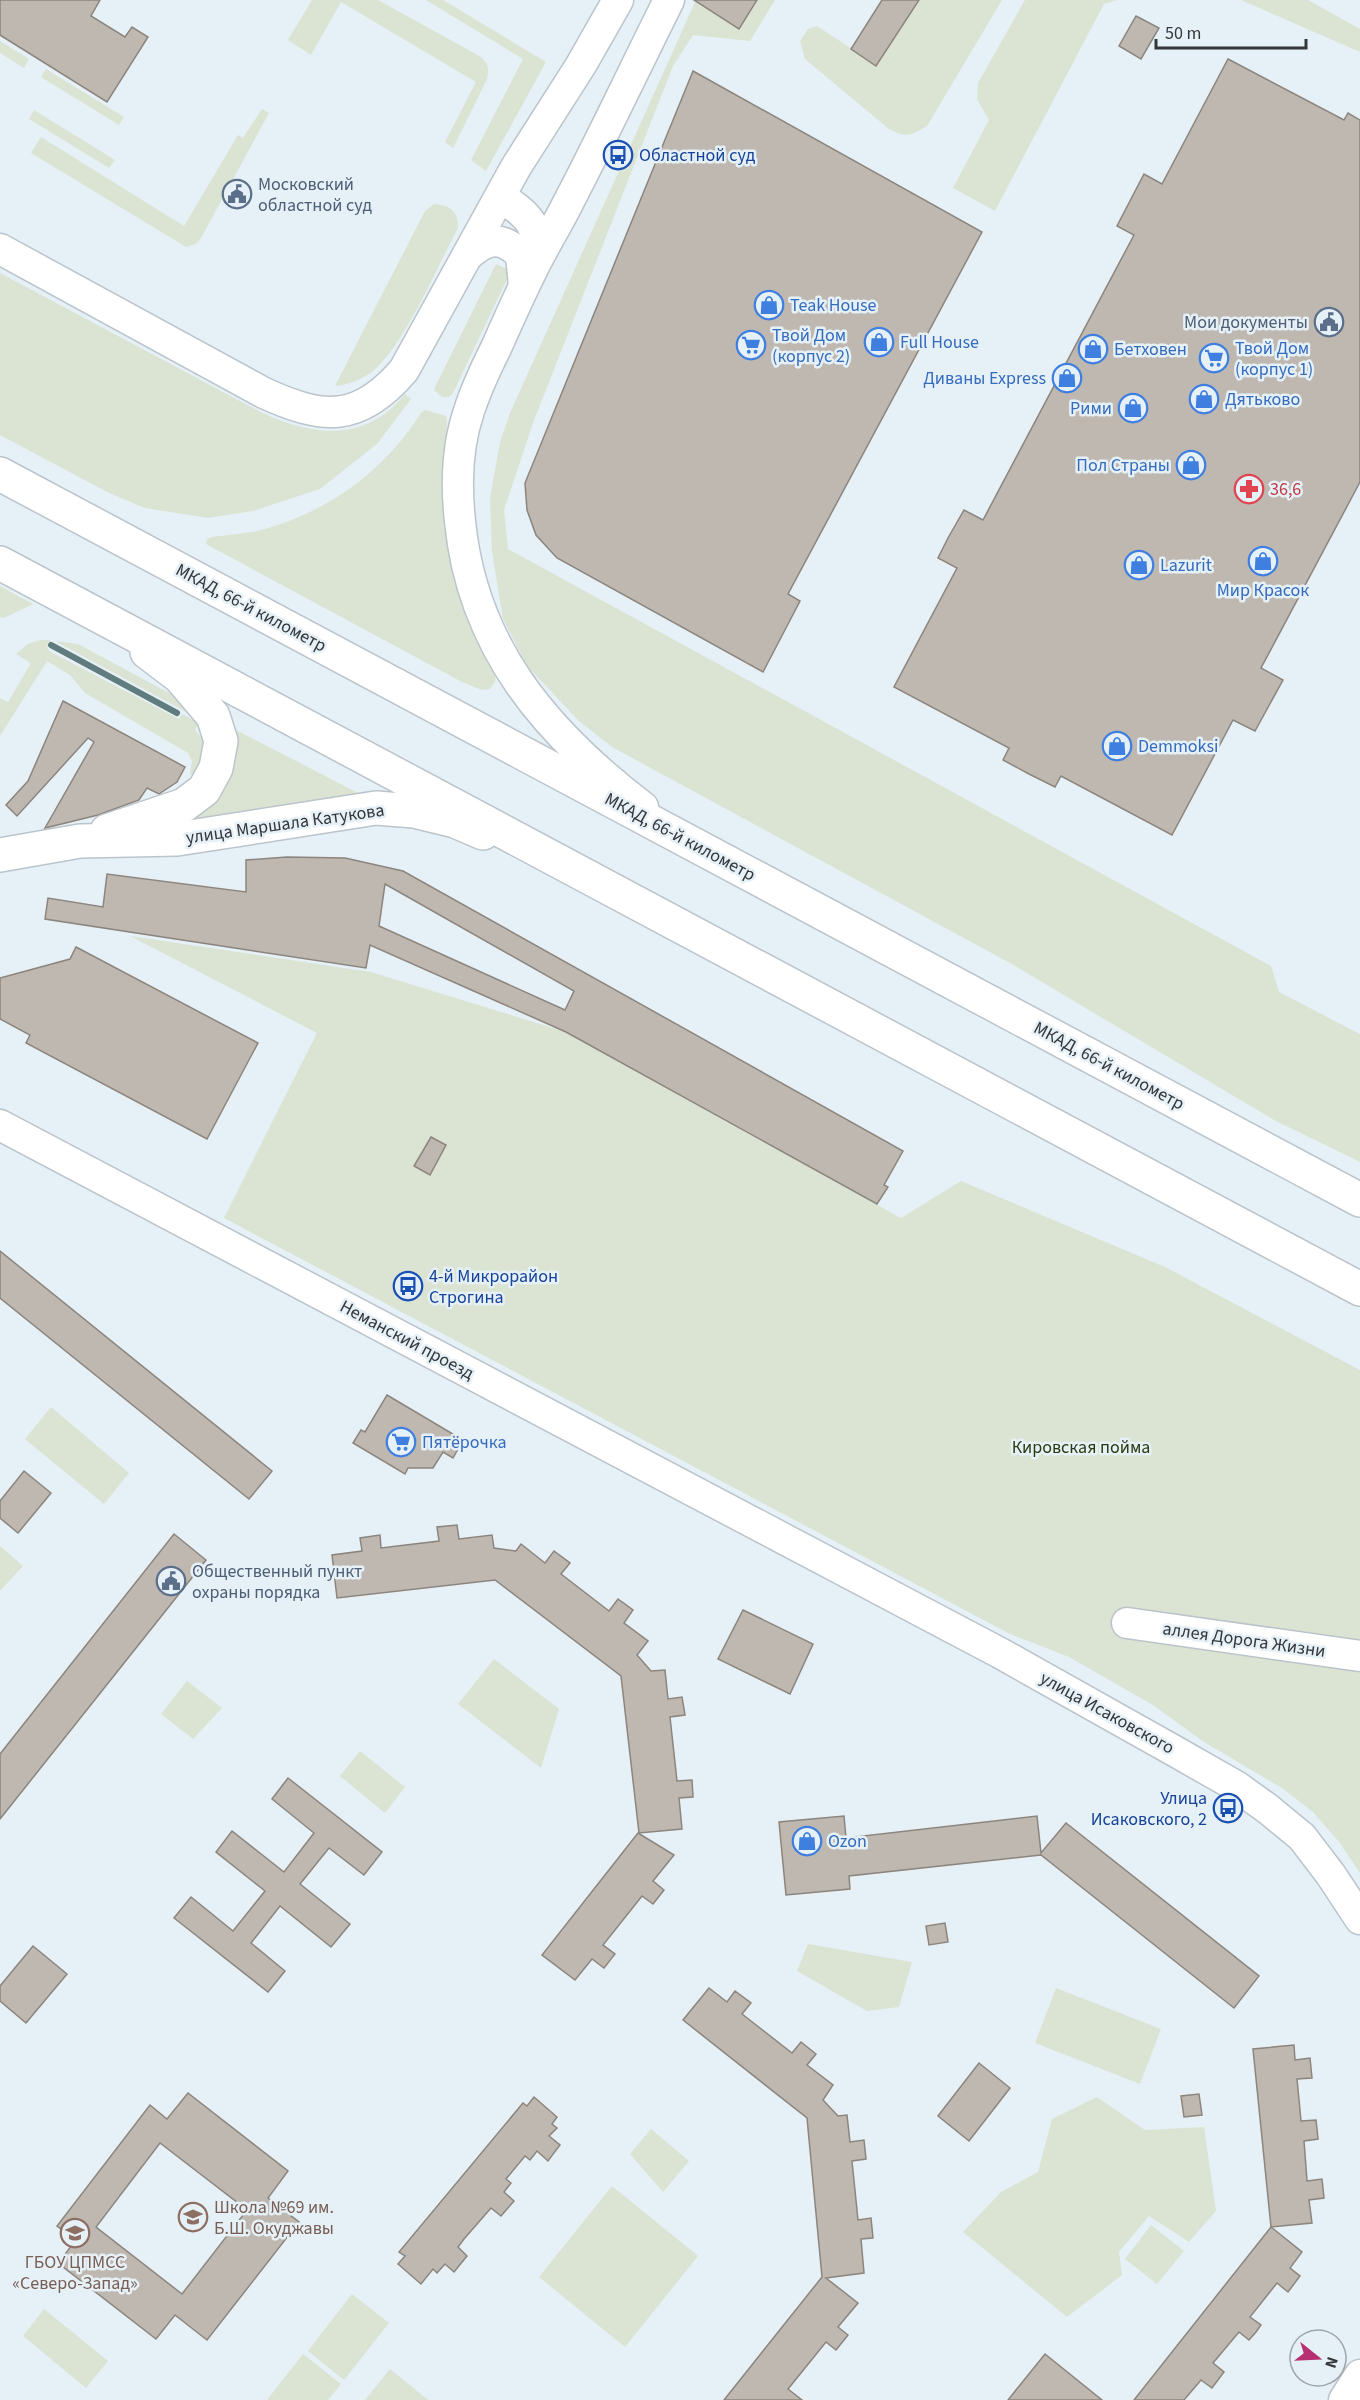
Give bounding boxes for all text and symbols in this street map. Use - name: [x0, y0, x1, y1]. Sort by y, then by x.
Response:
- scale bar: [1156, 12, 1306, 50]
- text: 50 m: [1165, 21, 1201, 46]
- bus stop icon: Областной суд: [602, 139, 634, 171]
- place label: Областной суд: [639, 143, 756, 168]
- place label: Московский областной суд: [258, 172, 373, 218]
- public building icon: Московский областной суд: [221, 178, 253, 210]
- shop icon: Teak House: [753, 289, 785, 321]
- place label: Teak House: [790, 293, 877, 318]
- public building icon: Мои документы: [1313, 306, 1345, 338]
- place label: Мои документы: [1184, 310, 1308, 335]
- place label: Твой Дом (корпус 2): [772, 323, 850, 369]
- shop icon: Full House: [863, 326, 895, 358]
- supermarket icon: Твой Дом (корпус 2): [735, 329, 767, 361]
- place label: Full House: [900, 330, 979, 355]
- shop icon: Бетховен: [1077, 333, 1109, 365]
- place label: Твой Дом (корпус 1): [1235, 336, 1313, 382]
- place label: Бетховен: [1114, 337, 1187, 362]
- supermarket icon: Твой Дом (корпус 1): [1198, 342, 1230, 374]
- shop icon: Диваны Express: [1051, 362, 1083, 394]
- place label: Диваны Express: [923, 366, 1046, 391]
- shop icon: Дятьково: [1188, 383, 1220, 415]
- place label: Дятьково: [1225, 387, 1300, 412]
- shop icon: Рими: [1117, 392, 1149, 424]
- place label: Рими: [1070, 396, 1112, 421]
- shop icon: Пол Страны: [1175, 449, 1207, 481]
- place label: Пол Страны: [1076, 453, 1170, 478]
- pharmacy icon: 36,6: [1233, 473, 1265, 505]
- place label: 36,6: [1270, 477, 1301, 502]
- shop icon: Мир Красок: [1247, 545, 1279, 577]
- shop icon: Lazurit: [1123, 549, 1155, 581]
- place label: Lazurit: [1160, 553, 1212, 578]
- street label: МКАД, 66-й километр: [171, 558, 331, 658]
- place label: Мир Красок: [1217, 578, 1309, 603]
- shop icon: Demmoksi: [1101, 730, 1133, 762]
- place label: Demmoksi: [1138, 734, 1218, 759]
- street label: МКАД, 66-й километр: [600, 787, 760, 887]
- street label: улица Маршала Катукова: [184, 798, 386, 850]
- street label: МКАД, 66-й километр: [1029, 1016, 1189, 1116]
- place label: 4-й Микрорайон Строгина: [429, 1264, 558, 1310]
- bus stop icon: 4-й Микрорайон Строгина: [392, 1270, 424, 1302]
- street label: Неманский проезд: [335, 1294, 479, 1386]
- supermarket icon: Пятёрочка: [385, 1426, 417, 1458]
- place label: Пятёрочка: [422, 1430, 507, 1455]
- park label: Кировская пойма: [1012, 1435, 1150, 1460]
- place label: Общественный пункт охраны порядка: [192, 1559, 362, 1605]
- public building icon: Общественный пункт охраны порядка: [155, 1565, 187, 1597]
- street label: аллея Дорога Жизни: [1161, 1616, 1327, 1664]
- street label: улица Исаковского: [1035, 1666, 1179, 1760]
- place label: Улица Исаковского, 2: [1091, 1786, 1207, 1832]
- bus stop icon: Улица Исаковского, 2: [1212, 1792, 1244, 1824]
- shop icon: Ozon: [791, 1825, 823, 1857]
- place label: Ozon: [828, 1829, 867, 1854]
- place label: Школа №69 им. Б.Ш. Окуджавы: [214, 2195, 334, 2241]
- school or university icon: Школа №69 им. Б.Ш. Окуджавы: [177, 2201, 209, 2233]
- school or university icon: ГБОУ ЦПМСС «Северо-Запад»: [59, 2217, 91, 2249]
- place label: ГБОУ ЦПМСС «Северо-Запад»: [12, 2250, 138, 2296]
- north arrow: [1288, 2328, 1348, 2388]
- text: N: [1319, 2354, 1343, 2371]

